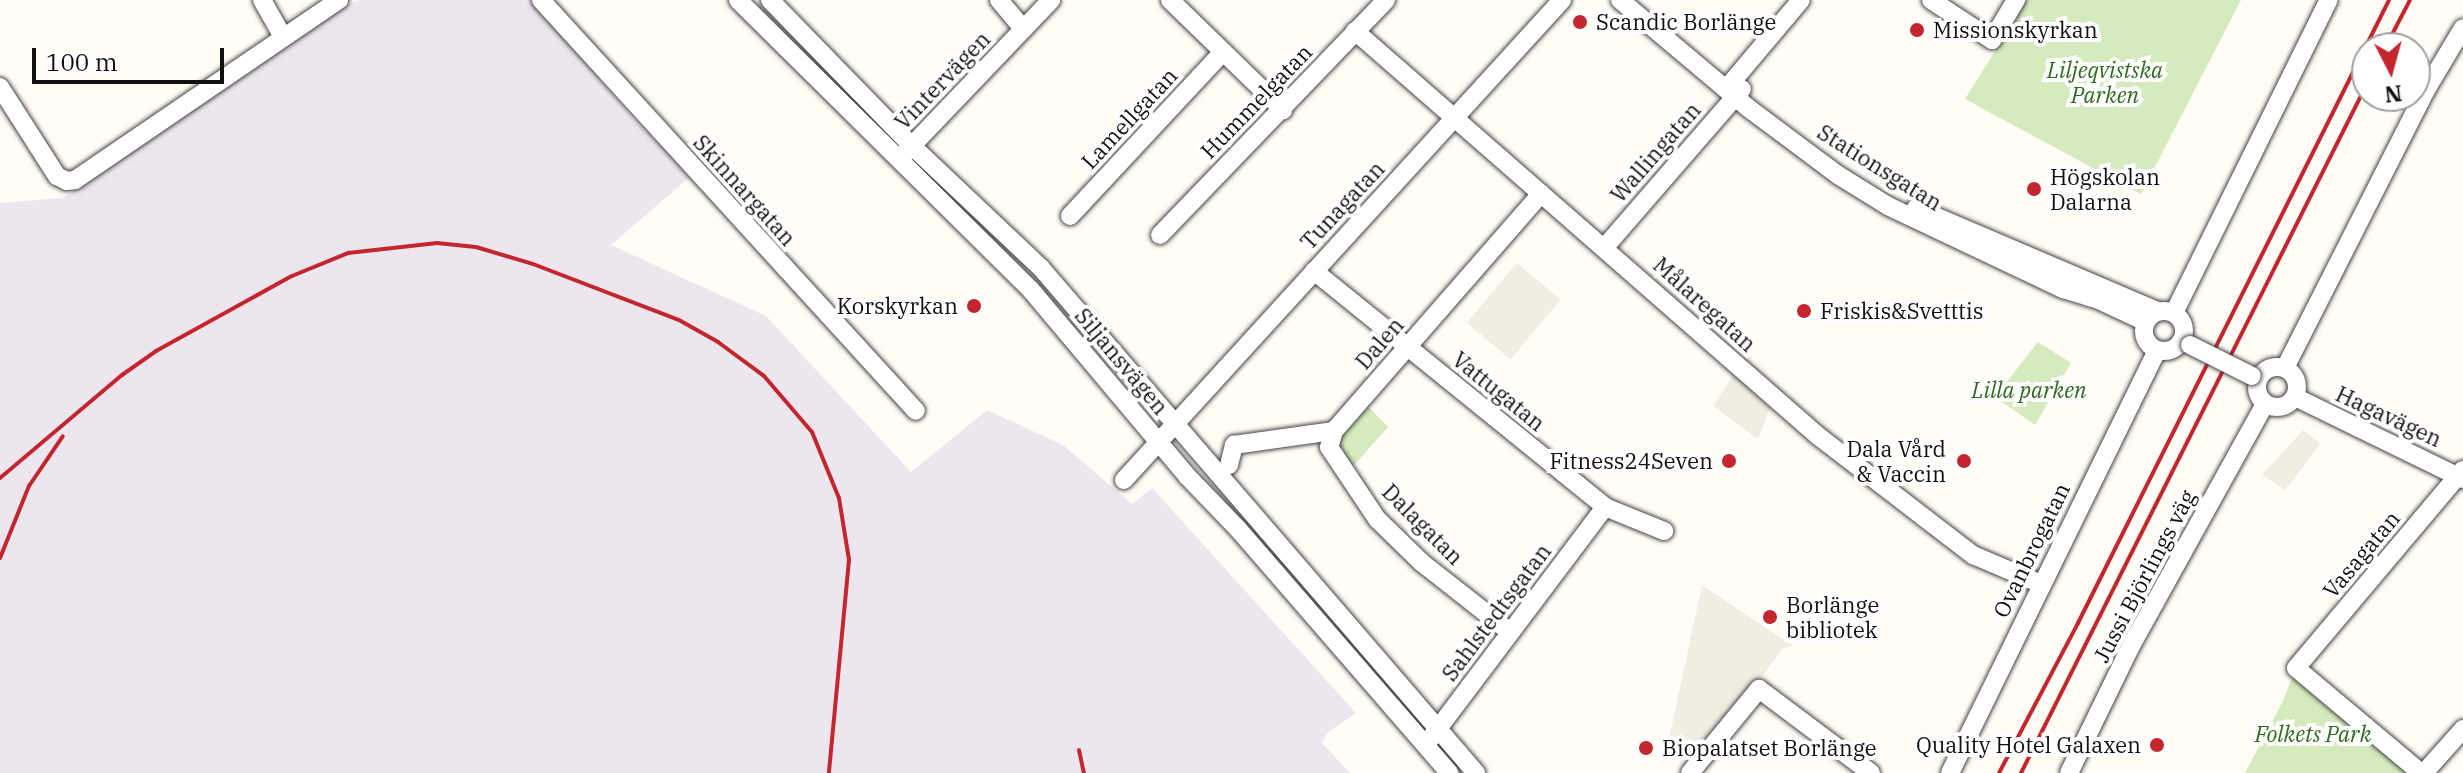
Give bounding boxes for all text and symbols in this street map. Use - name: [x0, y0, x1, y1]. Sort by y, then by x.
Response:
- place label: Scandic Borlänge: [1596, 9, 1776, 35]
- marker: Scandic Borlänge: [1571, 13, 1589, 31]
- place label: Missionskyrkan: [1933, 17, 2098, 43]
- marker: Missionskyrkan: [1908, 21, 1926, 39]
- street label: Vintervägen: [889, 25, 995, 135]
- scale bar: [36, 32, 228, 82]
- north arrow: [2351, 32, 2431, 112]
- street label: Hummelgatan: [1195, 38, 1317, 164]
- text: 100 m: [46, 46, 118, 78]
- park label: Liljeqvistska Parken: [2047, 56, 2163, 108]
- street label: Lamellgatan: [1076, 62, 1182, 174]
- text: N: [2383, 79, 2404, 110]
- street label: Wallingatan: [1604, 97, 1706, 207]
- street label: Stationsgatan: [1813, 118, 1947, 216]
- street label: Skinnargatan: [688, 129, 802, 251]
- street label: Tunagatan: [1294, 155, 1390, 255]
- place label: Högskolan Dalarna: [2050, 163, 2160, 214]
- marker: Högskolan Dalarna: [2025, 180, 2043, 198]
- street label: Målaregatan: [1648, 251, 1762, 357]
- place label: Korskyrkan: [837, 293, 958, 319]
- marker: Korskyrkan: [965, 297, 983, 315]
- place label: Friskis&Svetttis: [1820, 298, 1983, 324]
- street label: Siljansvägen: [1070, 302, 1174, 420]
- marker: Friskis&Svetttis: [1795, 302, 1813, 320]
- street label: Dalen: [1349, 312, 1409, 374]
- street label: Vattugatan: [1447, 346, 1551, 436]
- park label: Lilla parken: [1972, 377, 2086, 403]
- street label: Hagavägen: [2332, 380, 2446, 452]
- place label: Dala Vård & Vaccin: [1846, 435, 1946, 486]
- place label: Fitness24Seven: [1549, 448, 1713, 474]
- marker: Dala Vård & Vaccin: [1953, 450, 1975, 472]
- marker: Fitness24Seven: [1720, 452, 1738, 470]
- street label: Dalagatan: [1377, 478, 1469, 570]
- street label: Ovanbrogatan: [1987, 478, 2075, 622]
- street label: Jussi Björlings väg: [2087, 485, 2201, 667]
- street label: Vasagatan: [2317, 505, 2405, 603]
- street label: Sahlstedtsgatan: [1436, 538, 1556, 686]
- place label: Borlänge bibliotek: [1786, 591, 1879, 642]
- marker: Borlänge bibliotek: [1761, 608, 1779, 626]
- park label: Folkets Park: [2255, 721, 2371, 747]
- place label: Quality Hotel Galaxen: [1916, 732, 2141, 758]
- place label: Biopalatset Borlänge: [1662, 735, 1877, 761]
- marker: Quality Hotel Galaxen: [2148, 736, 2166, 754]
- marker: Biopalatset Borlänge: [1637, 739, 1655, 757]

